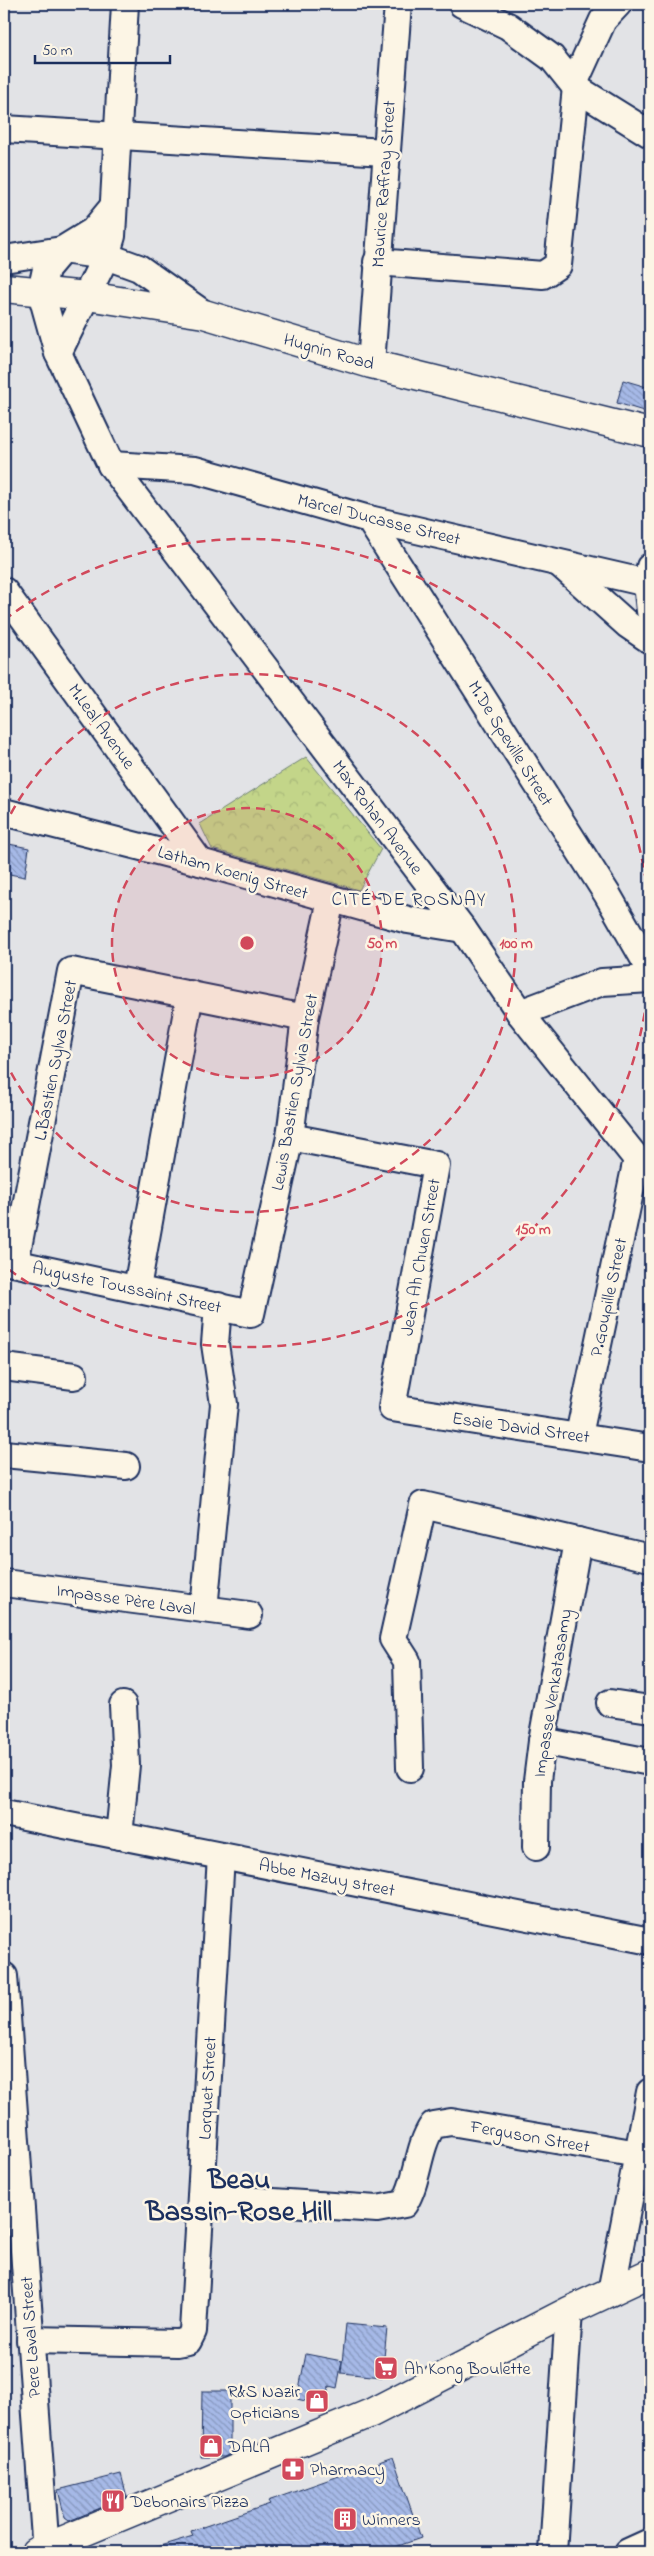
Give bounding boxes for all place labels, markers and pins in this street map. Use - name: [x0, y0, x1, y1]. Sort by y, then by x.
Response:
- centre of rings: [238, 934, 256, 952]
- supermarket icon: Ah Kong Boulette: [373, 2355, 399, 2381]
- place label: Ah Kong Boulette: [404, 2357, 532, 2384]
- place label: R&S Nazir Opticians: [228, 2380, 300, 2427]
- shop icon: R&S Nazir Opticians: [304, 2388, 330, 2414]
- shop icon: DALA: [198, 2433, 224, 2459]
- place label: DALA: [227, 2435, 270, 2461]
- pharmacy icon: Pharmacy: [280, 2456, 306, 2482]
- place label: Pharmacy: [310, 2458, 385, 2484]
- restaurant icon: Debonairs Pizza: [100, 2488, 126, 2514]
- place label: Debonairs Pizza: [129, 2490, 249, 2516]
- building icon: Winners: [332, 2506, 358, 2532]
- place label: Winners: [362, 2508, 421, 2534]

